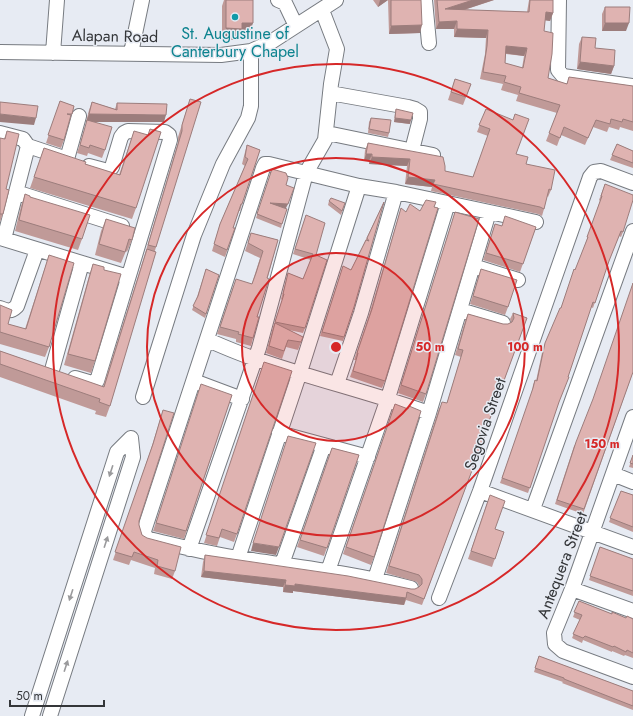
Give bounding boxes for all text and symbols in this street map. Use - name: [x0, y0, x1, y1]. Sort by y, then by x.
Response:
- marker: St. Augustine of Canterbury Chapel: [230, 12, 240, 22]
- place label: St. Augustine of Canterbury Chapel: [171, 22, 299, 63]
- street label: Alapan Road: [72, 24, 158, 48]
- text: 50 m: [415, 338, 445, 356]
- text: 100 m: [507, 338, 543, 356]
- centre of rings: [329, 340, 343, 354]
- street label: Segovia Street: [458, 374, 512, 473]
- text: 150 m: [584, 435, 620, 453]
- one-way arrow: [108, 465, 114, 477]
- street label: Antequera Street: [531, 508, 593, 622]
- one-way arrow: [103, 536, 109, 548]
- one-way arrow: [68, 589, 74, 601]
- one-way arrow: [63, 659, 69, 671]
- scale bar: [10, 682, 104, 708]
- text: 50 m: [16, 687, 43, 705]

